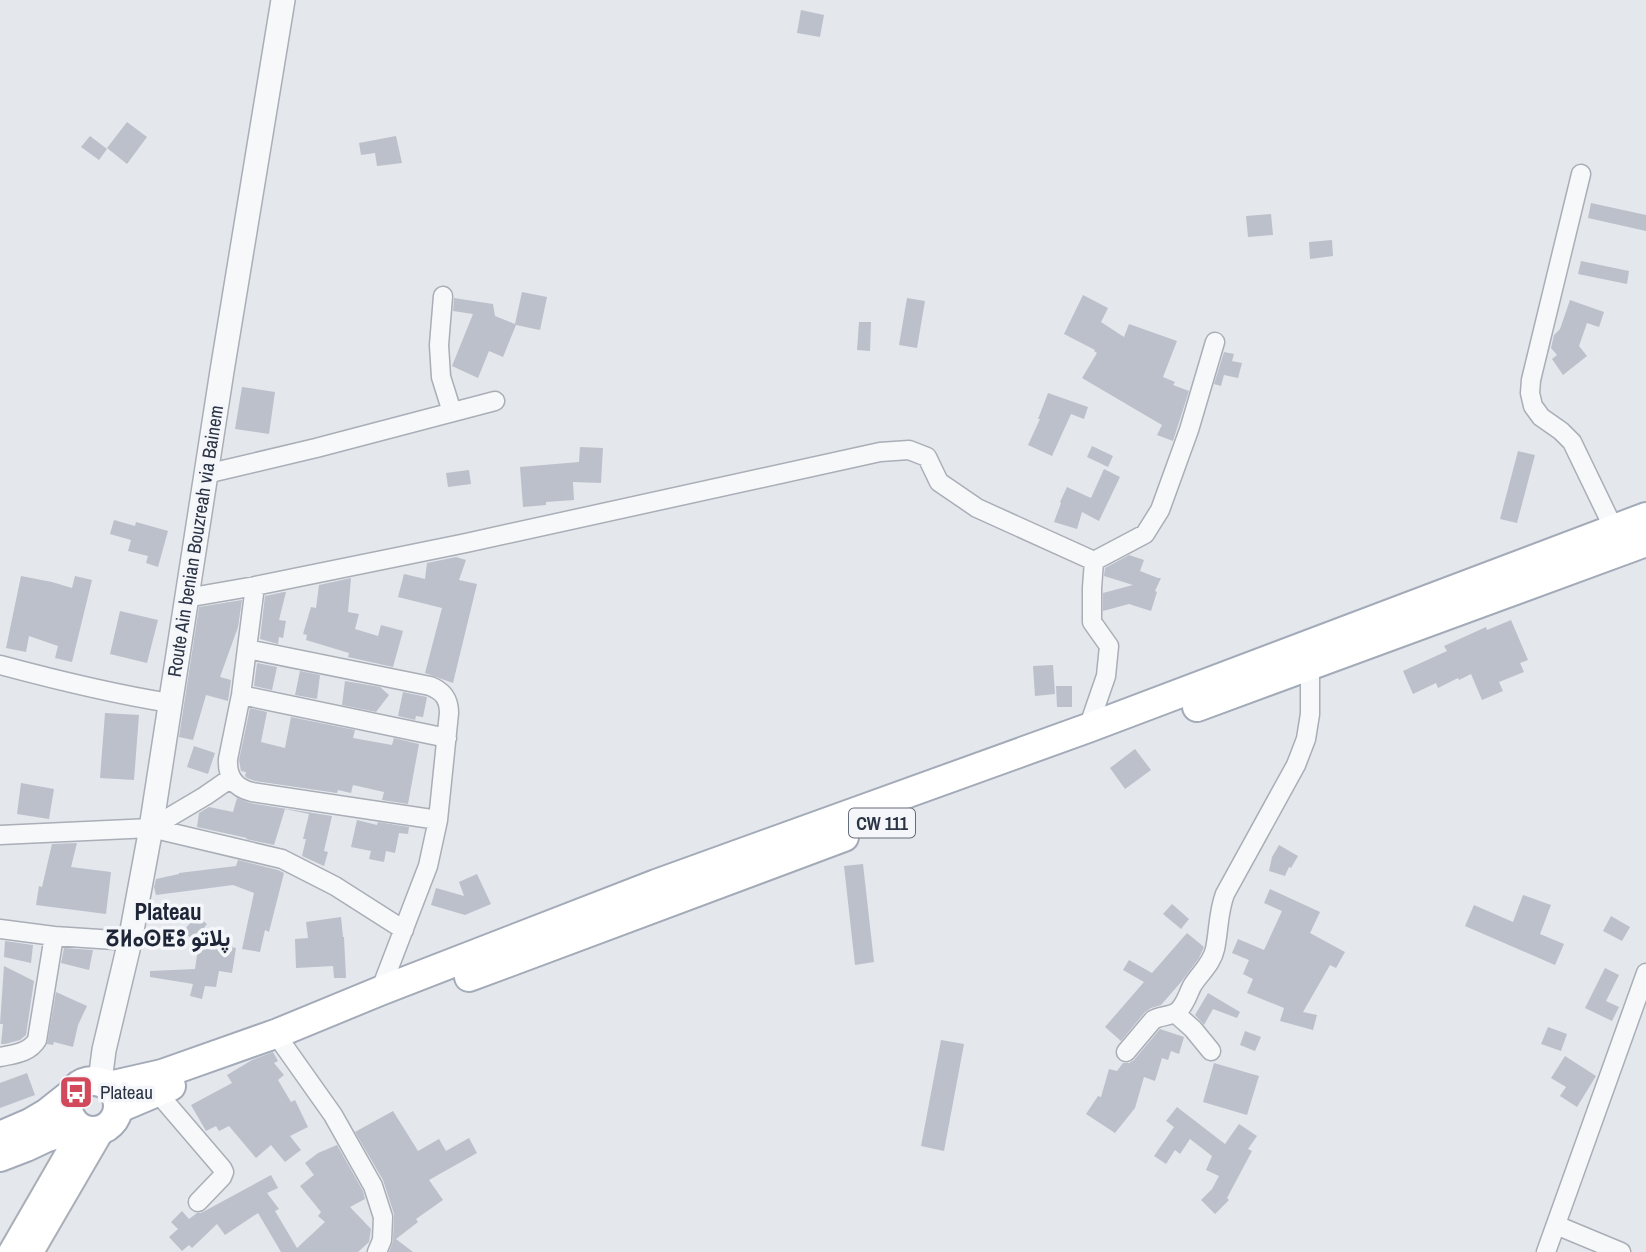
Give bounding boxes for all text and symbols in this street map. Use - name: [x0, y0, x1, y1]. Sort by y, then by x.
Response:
- street label: Route Ain benian Bouzreah via Bainem: [161, 403, 229, 679]
- road number: CW 111: [849, 808, 915, 838]
- district label: Plateau ⵒⵍⴰⵙⵟⵓ پلاتو: [106, 896, 230, 954]
- bus stop icon: Plateau: [57, 1073, 95, 1111]
- place label: Plateau: [100, 1079, 153, 1105]

